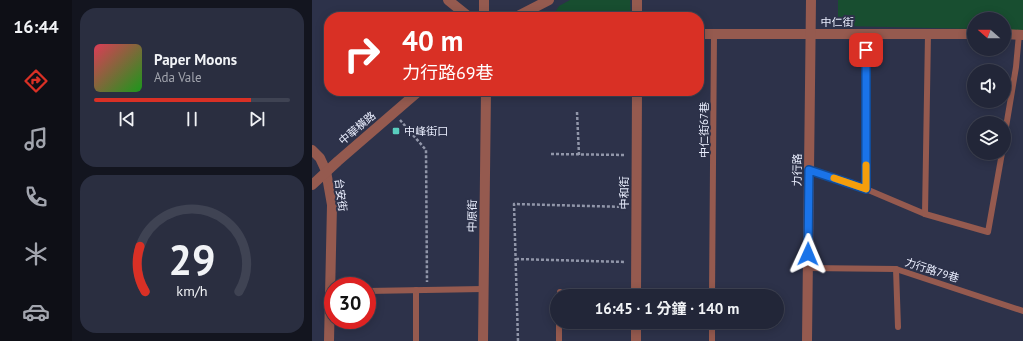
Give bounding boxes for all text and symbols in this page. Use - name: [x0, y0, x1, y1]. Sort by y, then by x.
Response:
- north arrow: [967, 12, 1011, 56]
- map controls: [967, 12, 1011, 160]
- text: 16:44: [13, 15, 59, 38]
- street label: 中仁街: [821, 15, 854, 29]
- text: 40 m: [402, 22, 463, 59]
- icon: right: [336, 28, 388, 80]
- pin: [849, 33, 883, 67]
- icon: arrive: [855, 39, 877, 61]
- text: Paper Moons: [154, 50, 237, 69]
- text: 力行路69巷: [402, 61, 494, 84]
- button: sound: [967, 64, 1011, 108]
- icon: directions: [22, 67, 50, 95]
- text: Ada Vale: [154, 69, 202, 86]
- street label: 中仁街67巷: [697, 102, 711, 158]
- icon: previous: [116, 108, 138, 130]
- icon: pause: [181, 108, 203, 130]
- icon: next: [246, 108, 268, 130]
- street label: 中華橫路: [336, 108, 378, 148]
- button: layers: [967, 116, 1011, 160]
- place label: 中峰街口: [404, 124, 448, 138]
- icon: music: [22, 125, 50, 153]
- marker: 中峰街口: [391, 126, 401, 136]
- street label: 力行路: [790, 153, 804, 187]
- street label: 中和街: [617, 177, 631, 210]
- street label: 台安街: [332, 178, 350, 212]
- icon: phone: [22, 183, 50, 211]
- street label: 中原街: [465, 199, 479, 233]
- text: 29: [168, 233, 216, 286]
- position arrow: [787, 233, 829, 275]
- icon: climate: [22, 240, 50, 268]
- street label: 力行路79巷: [903, 255, 961, 285]
- speed limit sign: 30: [324, 277, 376, 329]
- text: km/h: [176, 280, 208, 299]
- icon: car: [22, 298, 50, 326]
- text: 16:45 · 1 分鐘 · 140 m: [595, 299, 739, 318]

